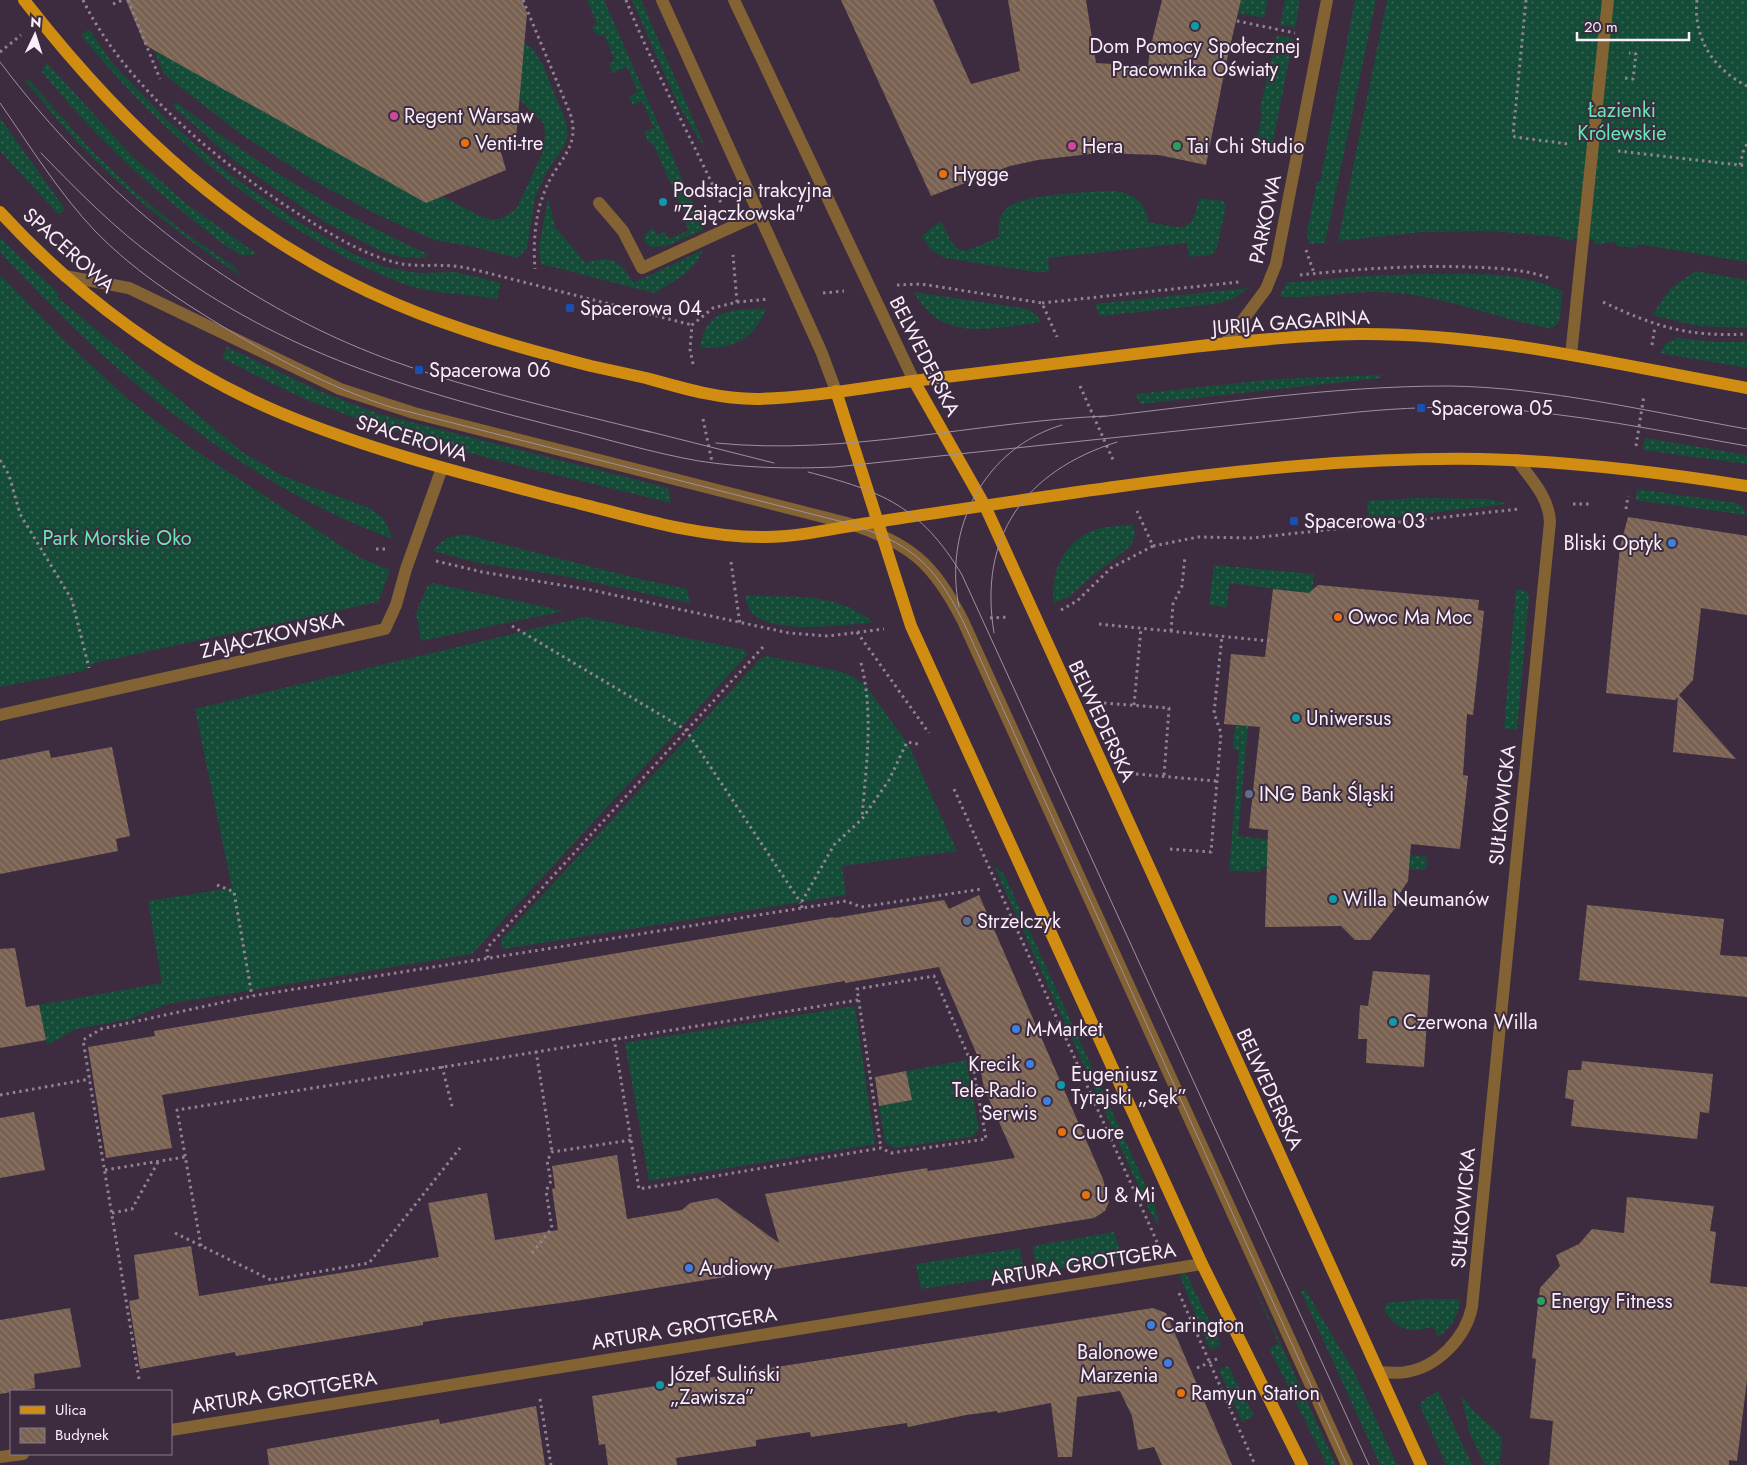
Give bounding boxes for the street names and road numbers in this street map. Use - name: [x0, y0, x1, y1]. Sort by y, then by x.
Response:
- street label: PARKOWA: [1242, 171, 1289, 266]
- street label: SPACEROWA: [16, 201, 122, 300]
- street label: BELWEDERSKA: [882, 291, 968, 422]
- street label: JURIJA GAGARINA: [1208, 302, 1372, 343]
- street label: SPACEROWA: [353, 408, 472, 469]
- street label: ZAJĄCZKOWSKA: [197, 605, 348, 666]
- street label: BELWEDERSKA: [1061, 656, 1143, 788]
- street label: SUŁKOWICKA: [1482, 743, 1523, 867]
- street label: BELWEDERSKA: [1229, 1024, 1311, 1156]
- street label: SUŁKOWICKA: [1444, 1146, 1483, 1270]
- street label: ARTURA GROTTGERA: [988, 1235, 1179, 1293]
- street label: ARTURA GROTTGERA: [589, 1299, 780, 1357]
- street label: ARTURA GROTTGERA: [189, 1363, 380, 1421]

